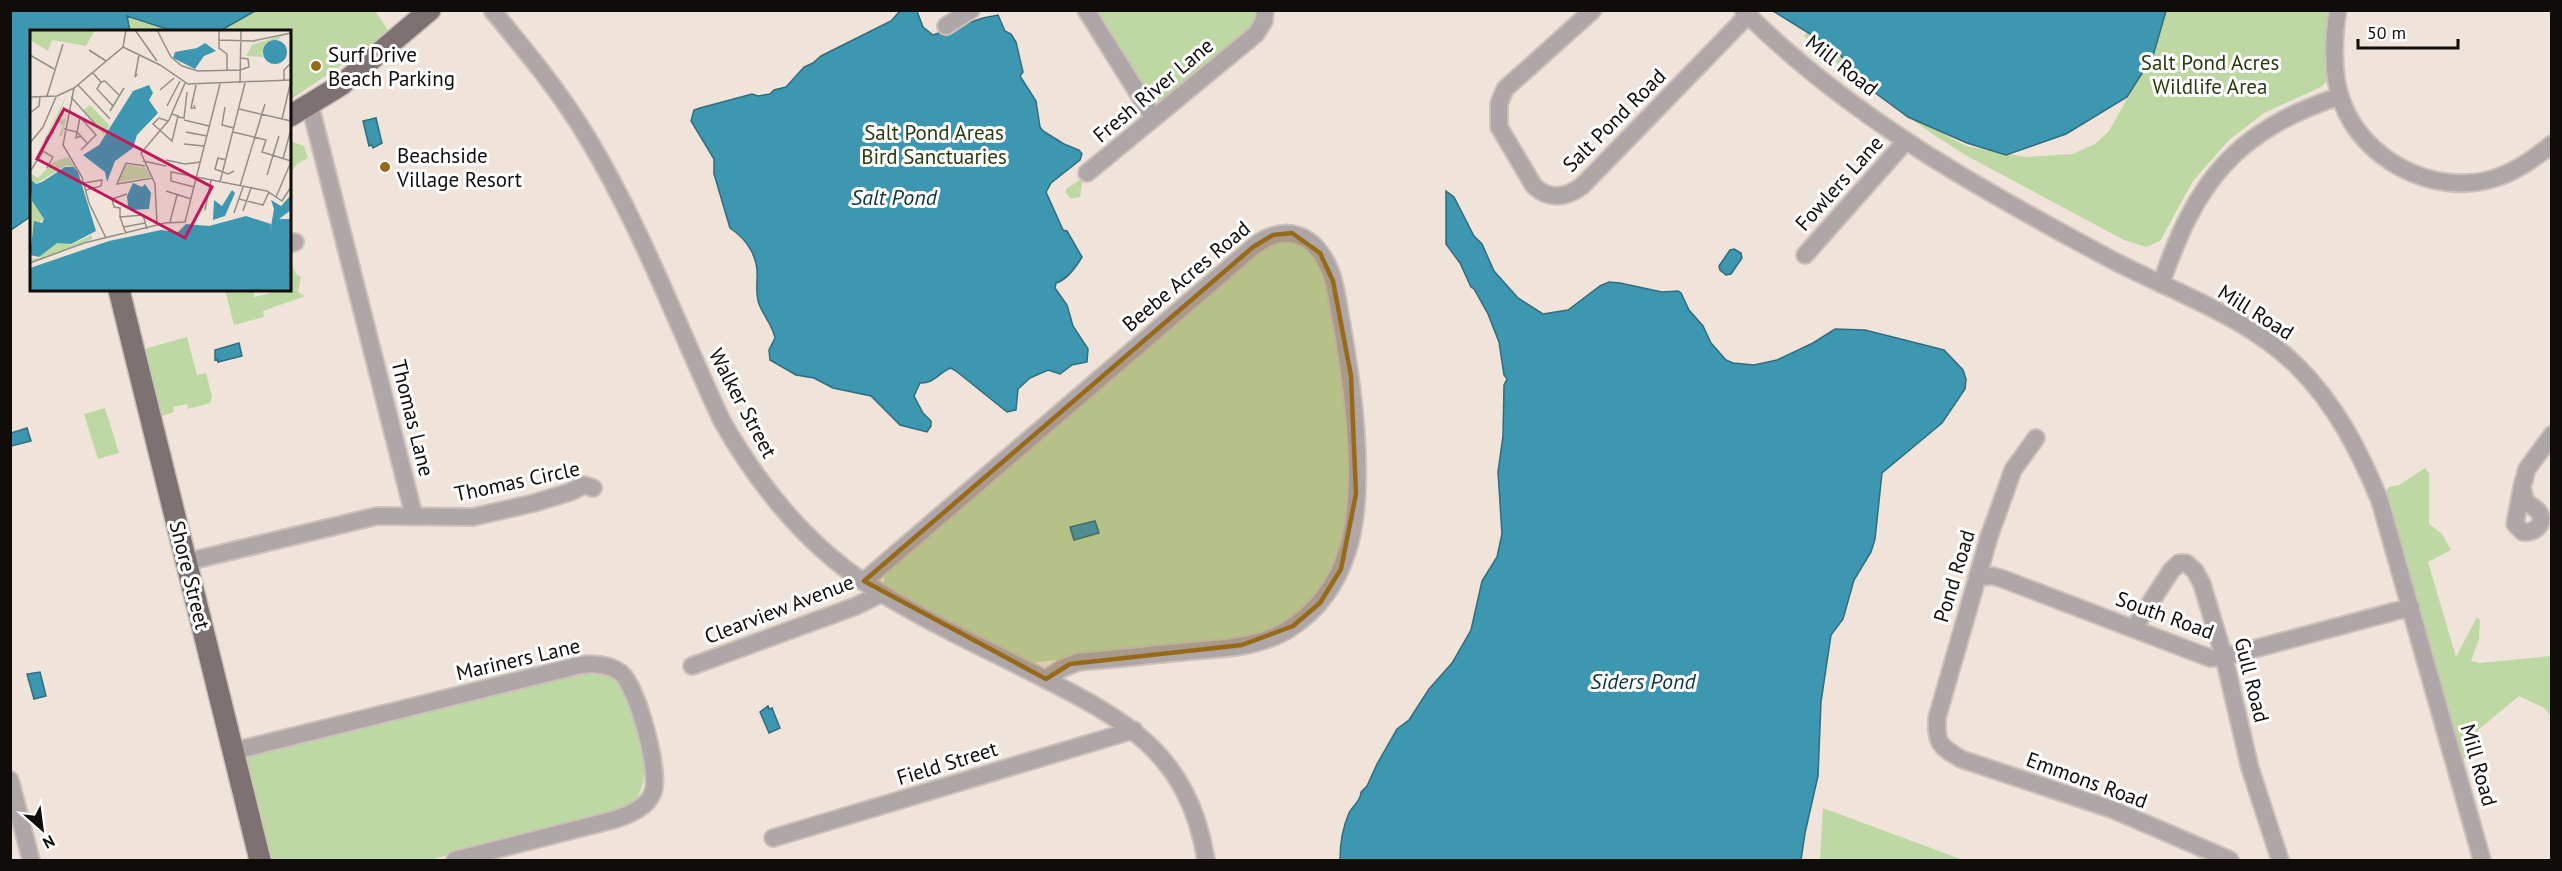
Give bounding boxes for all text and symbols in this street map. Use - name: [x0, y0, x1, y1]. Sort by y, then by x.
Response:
- scale bar: [2358, 12, 2458, 50]
- text: 50 m: [2367, 21, 2406, 44]
- street label: Mill Road: [1800, 28, 1884, 102]
- inset map: [30, 30, 291, 291]
- street label: Fresh River Lane: [1087, 32, 1219, 148]
- place label: Surf Drive Beach Parking: [328, 41, 455, 92]
- park label: Salt Pond Acres Wildlife Area: [2141, 49, 2279, 100]
- marker: Surf Drive Beach Parking: [309, 59, 323, 73]
- street label: Salt Pond Road: [1557, 63, 1671, 177]
- park label: Salt Pond Areas Bird Sanctuaries: [861, 119, 1007, 170]
- street label: Fowlers Lane: [1789, 130, 1889, 236]
- place label: Beachside Village Resort: [396, 142, 522, 193]
- marker: Beachside Village Resort: [378, 160, 392, 174]
- water label: Salt Pond: [851, 183, 938, 211]
- street label: Beebe Acres Road: [1117, 215, 1255, 337]
- street label: Mill Road: [2213, 278, 2299, 346]
- street label: Walker Street: [703, 344, 783, 462]
- street label: Thomas Lane: [385, 357, 441, 479]
- street label: Thomas Circle: [452, 455, 582, 507]
- street label: Shore Street: [163, 518, 217, 632]
- street label: Pond Road: [1927, 527, 1981, 625]
- street label: Clearview Avenue: [700, 568, 858, 650]
- street label: South Road: [2112, 585, 2218, 645]
- street label: Mariners Lane: [453, 632, 583, 686]
- street label: Gull Road: [2228, 635, 2276, 725]
- water label: Siders Pond: [1590, 667, 1696, 695]
- street label: Mill Road: [2454, 721, 2504, 809]
- street label: Field Street: [893, 735, 1001, 791]
- street label: Emmons Road: [2023, 746, 2151, 814]
- north arrow: [12, 799, 72, 859]
- text: N: [40, 831, 58, 854]

